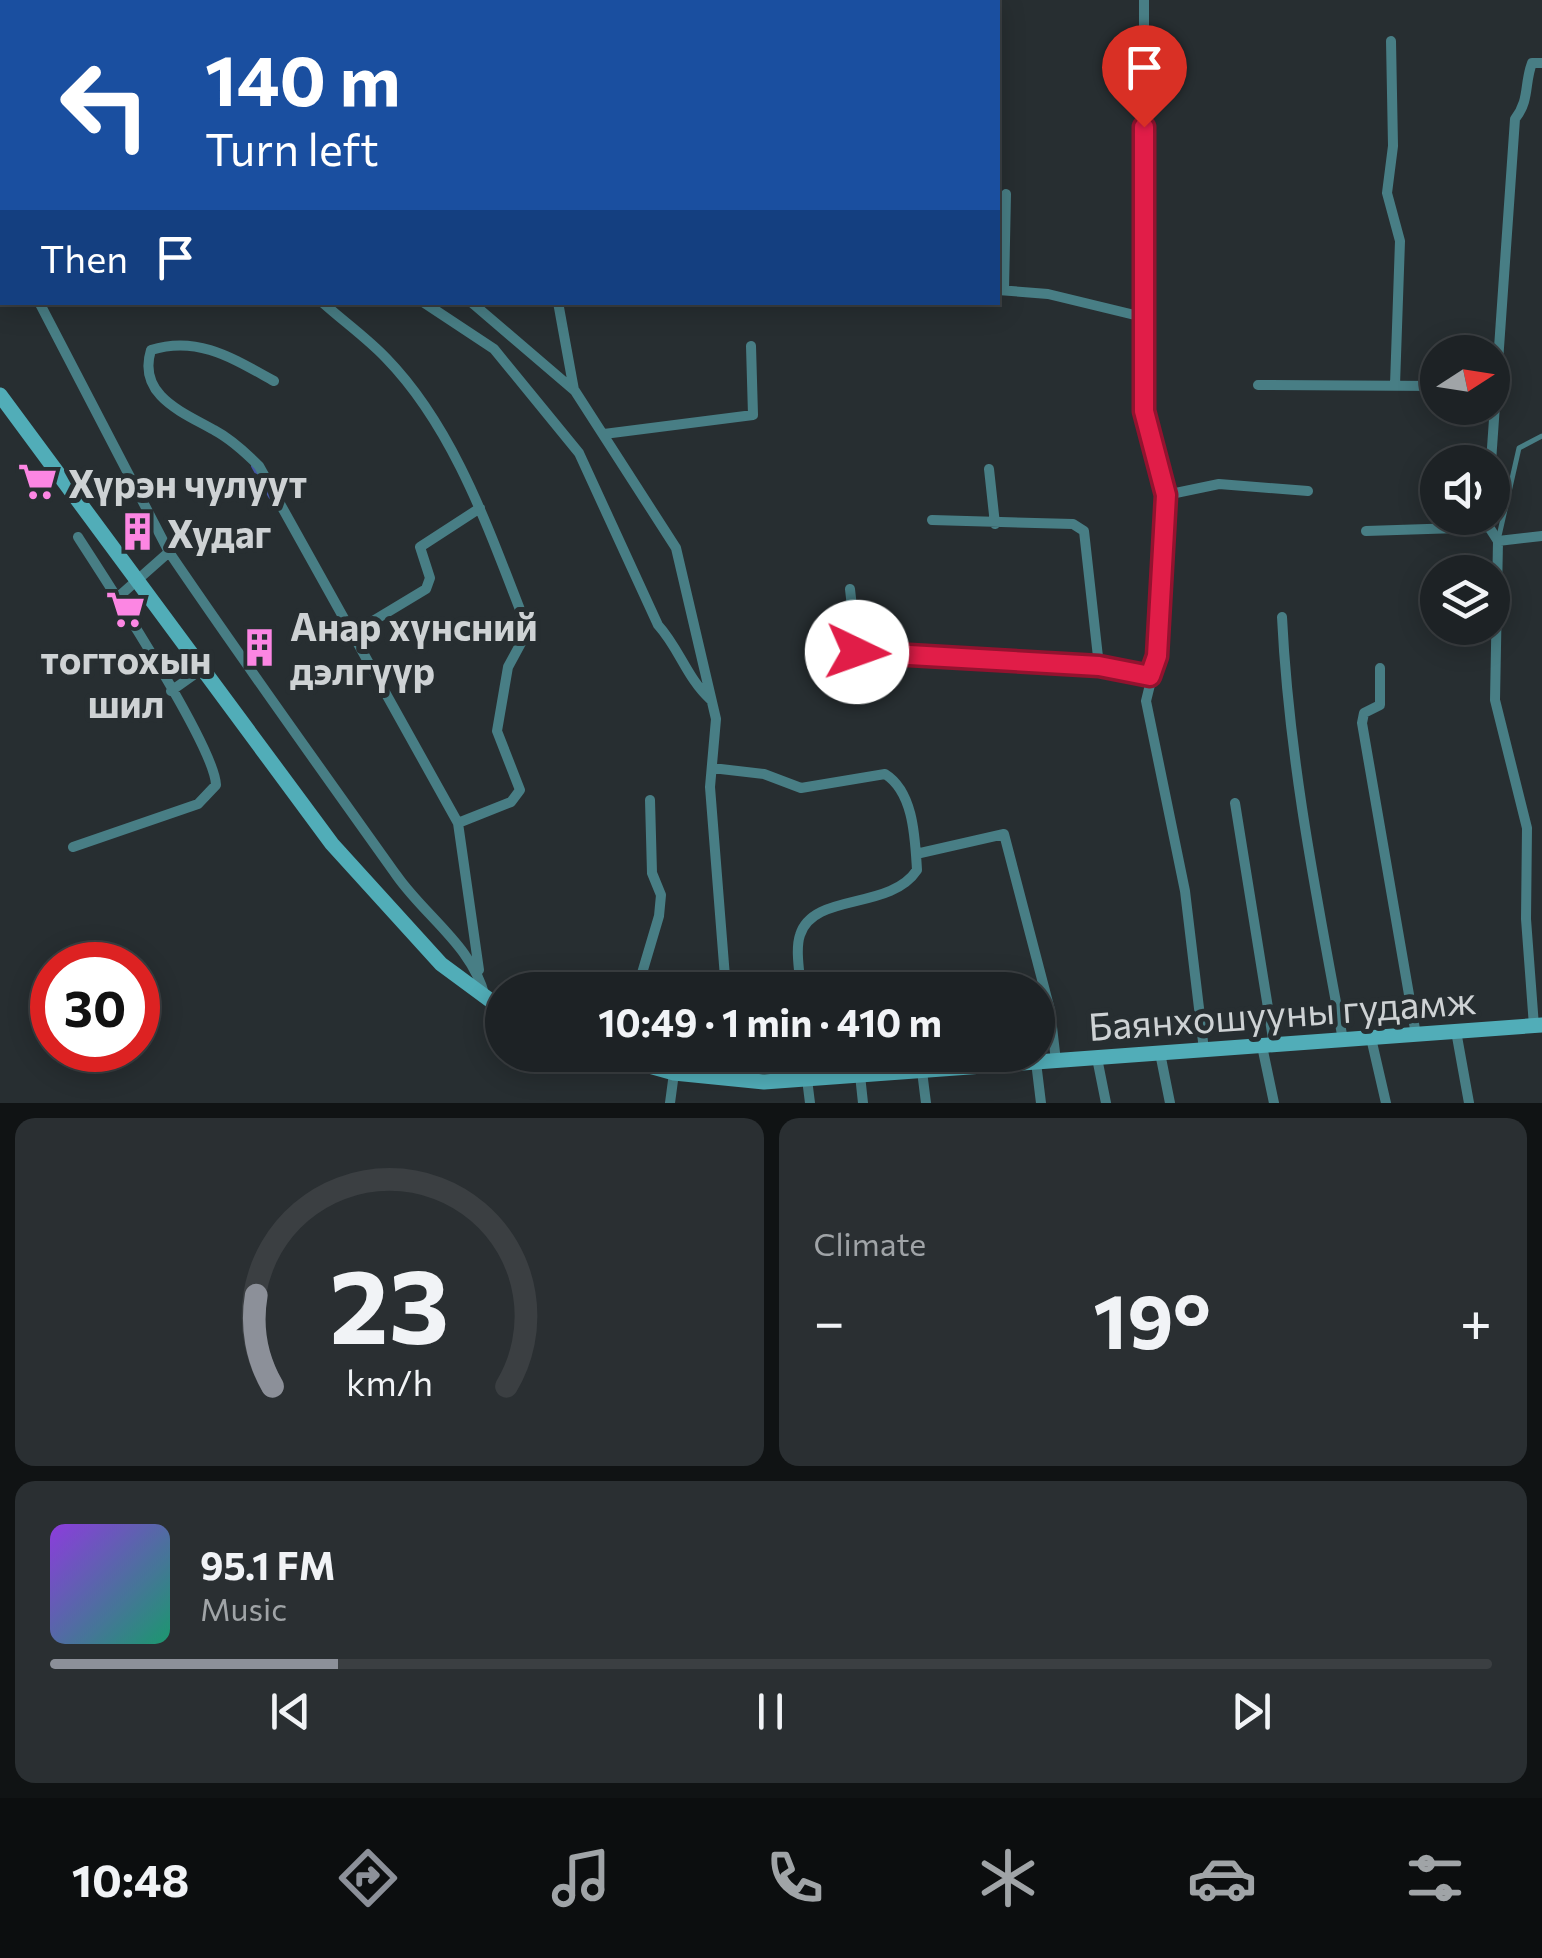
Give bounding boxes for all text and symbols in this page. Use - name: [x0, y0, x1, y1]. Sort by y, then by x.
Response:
- pin: [1102, 25, 1187, 128]
- text: 140 m: [205, 35, 401, 120]
- icon: left: [40, 40, 170, 170]
- icon: arrive: [1117, 40, 1172, 95]
- text: Turn left: [205, 120, 379, 175]
- icon: arrive: [148, 230, 203, 285]
- text: Then: [40, 234, 128, 281]
- north arrow: [1420, 335, 1510, 425]
- map controls: [1420, 335, 1510, 645]
- button: sound: [1420, 445, 1510, 535]
- place label: Хүрэн чулуут: [68, 459, 307, 506]
- supermarket icon: Хүрэн чулуут: [17, 461, 59, 503]
- place label: Худаг: [167, 509, 271, 556]
- building icon: Худаг: [116, 511, 158, 553]
- button: layers: [1420, 555, 1510, 645]
- supermarket icon: тогтохын шил: [105, 588, 147, 630]
- position arrow: [805, 600, 909, 704]
- place label: Анар хүнсний дэлгүүр: [290, 602, 538, 693]
- building icon: Анар хүнсний дэлгүүр: [239, 626, 281, 668]
- place label: тогтохын шил: [41, 635, 211, 726]
- speed limit sign: 30: [30, 942, 160, 1072]
- street label: Баянхошууны гудамж: [1086, 975, 1478, 1049]
- text: 10:49 · 1 min · 410 m: [598, 998, 942, 1045]
- text: Climate: [814, 1223, 926, 1263]
- text: 23: [329, 1238, 449, 1365]
- text: 19°: [1093, 1273, 1211, 1364]
- text: −: [814, 1286, 845, 1353]
- text: +: [1460, 1286, 1492, 1353]
- text: km/h: [346, 1360, 433, 1403]
- text: 95.1 FM: [200, 1541, 335, 1588]
- text: Music: [200, 1588, 287, 1628]
- icon: previous: [263, 1684, 318, 1739]
- icon: pause: [743, 1684, 798, 1739]
- icon: next: [1224, 1684, 1279, 1739]
- icon: directions: [333, 1843, 403, 1913]
- icon: music: [546, 1843, 616, 1913]
- icon: phone: [760, 1843, 830, 1913]
- icon: climate: [973, 1843, 1043, 1913]
- icon: car: [1187, 1843, 1257, 1913]
- icon: filters: [1400, 1843, 1470, 1913]
- text: 10:48: [72, 1851, 189, 1906]

